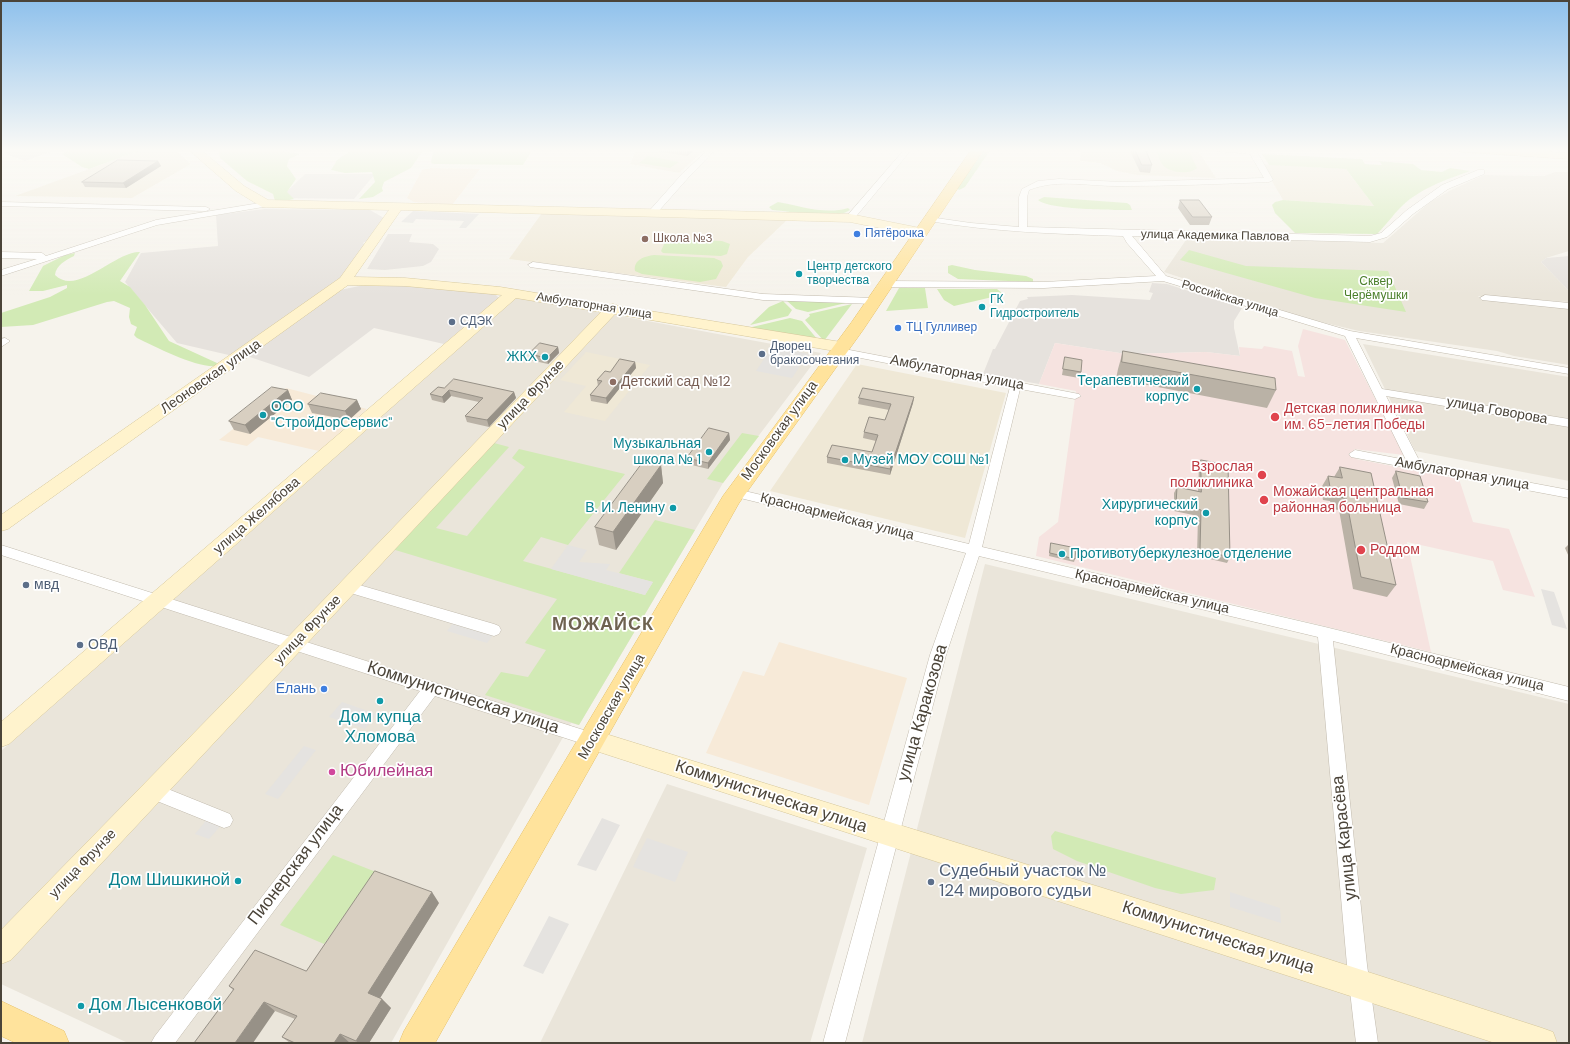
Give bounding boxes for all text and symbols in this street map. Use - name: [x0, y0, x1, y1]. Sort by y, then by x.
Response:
- place label: Пятёрочка: [865, 227, 924, 241]
- street label: улица Академика Павлова: [1141, 228, 1289, 244]
- marker: Пятёрочка: [852, 229, 862, 239]
- place label: Школа №3: [653, 232, 713, 246]
- marker: Школа №3: [640, 234, 650, 244]
- place label: Центр детского творчества: [807, 260, 892, 288]
- marker: Центр детского творчества: [794, 269, 804, 279]
- park label: Сквер Черёмушки: [1344, 275, 1408, 303]
- street label: Российская улица: [1180, 277, 1280, 321]
- street label: Амбулаторная улица: [535, 290, 653, 322]
- place label: ГК Гидростроитель: [990, 293, 1079, 321]
- marker: ГК Гидростроитель: [977, 302, 987, 312]
- place label: СДЭК: [460, 315, 492, 329]
- marker: СДЭК: [447, 317, 457, 327]
- place label: ТЦ Гулливер: [906, 321, 977, 335]
- marker: ТЦ Гулливер: [893, 323, 903, 333]
- street label: Леоновская улица: [158, 336, 264, 418]
- place label: Дворец бракосочетания: [770, 340, 859, 368]
- place label: ЖКХ: [507, 349, 537, 365]
- marker: Дворец бракосочетания: [757, 349, 767, 359]
- marker: ЖКХ: [540, 352, 550, 362]
- street label: Амбулаторная улица: [889, 352, 1025, 394]
- street label: улица Фрунзе: [494, 357, 568, 433]
- place label: Терапевтический корпус: [1077, 373, 1189, 406]
- place label: Детский сад №12: [621, 374, 731, 390]
- marker: Детский сад №12: [608, 377, 618, 387]
- street label: Московская улица: [738, 378, 822, 484]
- marker: Терапевтический корпус: [1192, 384, 1202, 394]
- street label: улица Говорова: [1445, 394, 1549, 428]
- place label: ООО "СтройДорСервис": [271, 399, 392, 432]
- place label: Детская поликлиника им. 65-летия Победы: [1284, 401, 1425, 434]
- marker: ООО "СтройДорСервис": [258, 410, 268, 420]
- marker: Детская поликлиника им. 65-летия Победы: [1269, 411, 1281, 423]
- place label: Музыкальная школа № 1: [613, 436, 701, 468]
- marker: Музыкальная школа № 1: [704, 447, 714, 457]
- place label: Музей МОУ СОШ №1: [853, 452, 989, 468]
- street label: Амбулаторная улица: [1394, 454, 1530, 494]
- marker: Музей МОУ СОШ №1: [840, 455, 850, 465]
- place label: Взрослая поликлиника: [1170, 459, 1253, 492]
- marker: Взрослая поликлиника: [1256, 469, 1268, 481]
- street label: улица Желябова: [210, 474, 304, 558]
- place label: Можайская центральная районная больница: [1273, 484, 1434, 516]
- street label: Красноармейская улица: [758, 490, 916, 544]
- marker: Можайская центральная районная больница: [1258, 494, 1270, 506]
- place label: Хирургический корпус: [1102, 497, 1198, 530]
- place label: В. И. Ленину: [585, 500, 665, 516]
- marker: В. И. Ленину: [668, 503, 678, 513]
- marker: Хирургический корпус: [1201, 508, 1211, 518]
- place label: Роддом: [1370, 542, 1420, 558]
- marker: Роддом: [1355, 544, 1367, 556]
- place label: Противотуберкулезное отделение: [1070, 546, 1292, 562]
- marker: Противотуберкулезное отделение: [1057, 549, 1067, 559]
- street label: Красноармейская улица: [1073, 566, 1231, 618]
- place label: мвд: [34, 577, 59, 593]
- marker: мвд: [21, 580, 31, 590]
- street label: улица Фрунзе: [271, 592, 345, 668]
- district label: МОЖАЙСК: [552, 614, 654, 636]
- place label: ОВД: [88, 637, 117, 653]
- marker: ОВД: [75, 640, 85, 650]
- street label: Красноармейская улица: [1388, 641, 1546, 695]
- street label: улица Каракозова: [894, 642, 952, 784]
- street label: Московская улица: [575, 651, 649, 763]
- street label: Коммунистическая улица: [364, 657, 562, 739]
- place label: Елань: [276, 681, 316, 697]
- marker: Елань: [319, 684, 329, 694]
- marker: Дом купца Хломова: [375, 696, 385, 706]
- place label: Дом купца Хломова: [339, 708, 421, 748]
- street label: Коммунистическая улица: [672, 756, 870, 838]
- place label: Юбилейная: [340, 762, 433, 782]
- marker: Юбилейная: [327, 767, 337, 777]
- street label: улица Карасёва: [1328, 774, 1362, 902]
- street label: Пионерская улица: [244, 801, 348, 929]
- street label: улица Фрунзе: [46, 826, 120, 902]
- place label: Судебный участок № 124 мирового судьи: [939, 862, 1106, 902]
- place label: Дом Шишкиной: [109, 871, 230, 891]
- marker: Дом Шишкиной: [233, 876, 243, 886]
- marker: Судебный участок № 124 мирового судьи: [926, 877, 936, 887]
- street label: Коммунистическая улица: [1119, 897, 1317, 979]
- place label: Дом Лысенковой: [89, 996, 222, 1016]
- marker: Дом Лысенковой: [76, 1001, 86, 1011]

